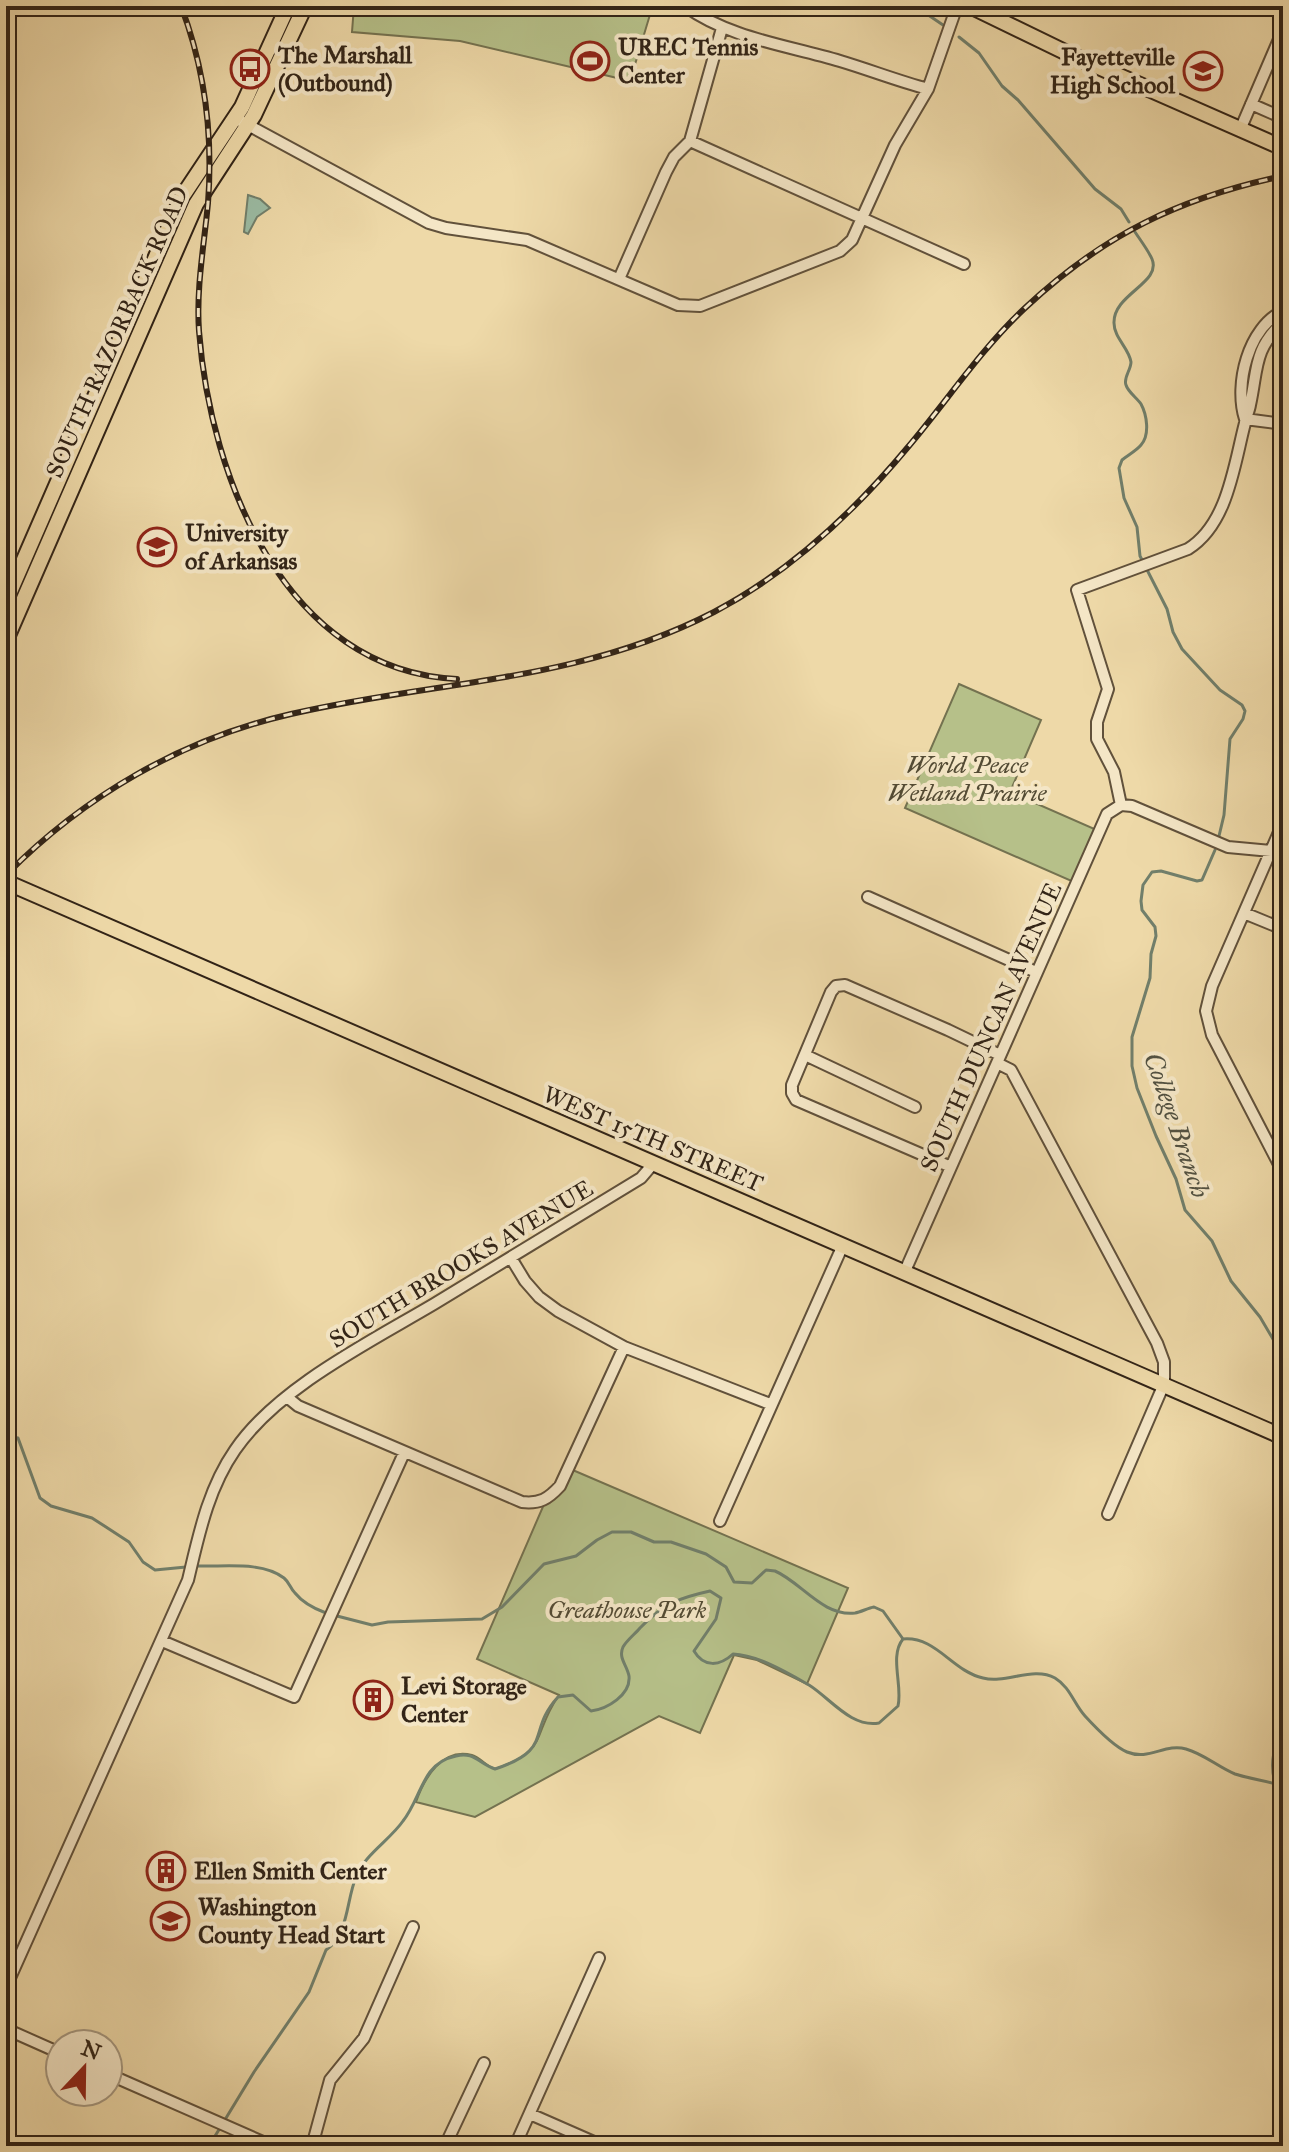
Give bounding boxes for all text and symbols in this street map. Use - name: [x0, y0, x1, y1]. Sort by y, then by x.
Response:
- place label: UREC Tennis Center: [618, 32, 759, 90]
- place label: The Marshall (Outbound): [277, 40, 412, 98]
- sports icon: UREC Tennis Center: [569, 40, 611, 82]
- place label: Fayetteville High School: [1050, 42, 1176, 100]
- bus stop icon: The Marshall (Outbound): [229, 48, 271, 90]
- school or university icon: Fayetteville High School: [1182, 50, 1224, 92]
- street label: SOUTH RAZORBACK ROAD: [39, 182, 195, 482]
- place label: University of Arkansas: [185, 518, 298, 576]
- school or university icon: University of Arkansas: [136, 526, 178, 568]
- park label: World Peace Wetland Prairie: [888, 750, 1048, 808]
- street label: SOUTH DUNCAN AVENUE: [913, 878, 1069, 1176]
- water label: College Branch: [1137, 1048, 1217, 1202]
- street label: WEST 15TH STREET: [538, 1079, 768, 1199]
- street label: SOUTH BROOKS AVENUE: [324, 1173, 598, 1355]
- park label: Greathouse Park: [548, 1595, 707, 1625]
- place label: Levi Storage Center: [401, 1671, 527, 1729]
- building icon: Levi Storage Center: [352, 1679, 394, 1721]
- building icon: Ellen Smith Center: [145, 1850, 187, 1892]
- place label: Ellen Smith Center: [194, 1856, 387, 1886]
- place label: Washington County Head Start: [198, 1892, 386, 1950]
- school or university icon: Washington County Head Start: [149, 1900, 191, 1942]
- north arrow: [44, 2028, 124, 2108]
- text: N: [78, 2034, 105, 2066]

